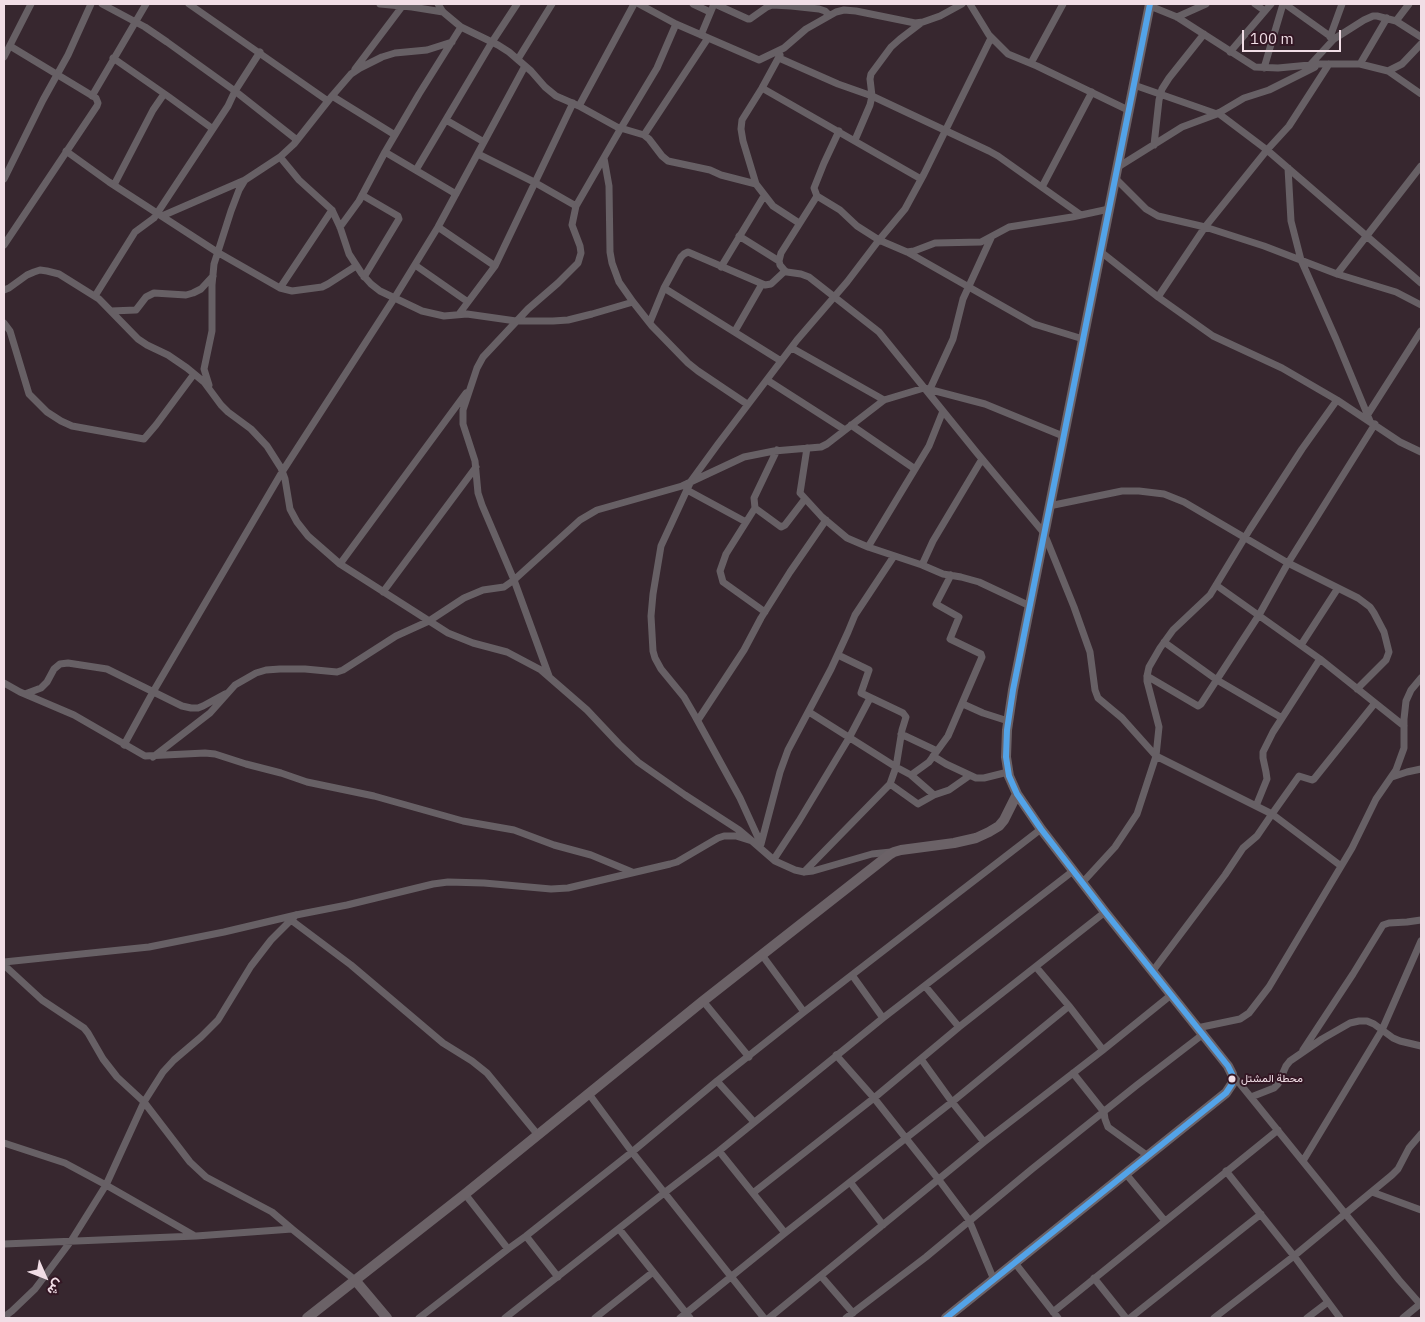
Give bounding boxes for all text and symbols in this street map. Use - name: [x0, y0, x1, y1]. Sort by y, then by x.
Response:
- scale bar: [1245, 20, 1344, 52]
- text: 100 m: [1250, 29, 1294, 48]
- place label: محطة المشتل: [1241, 1072, 1303, 1086]
- marker: محطة المشتل: [1227, 1074, 1237, 1084]
- north arrow: [20, 1252, 70, 1302]
- text: ش: [43, 1275, 68, 1300]

